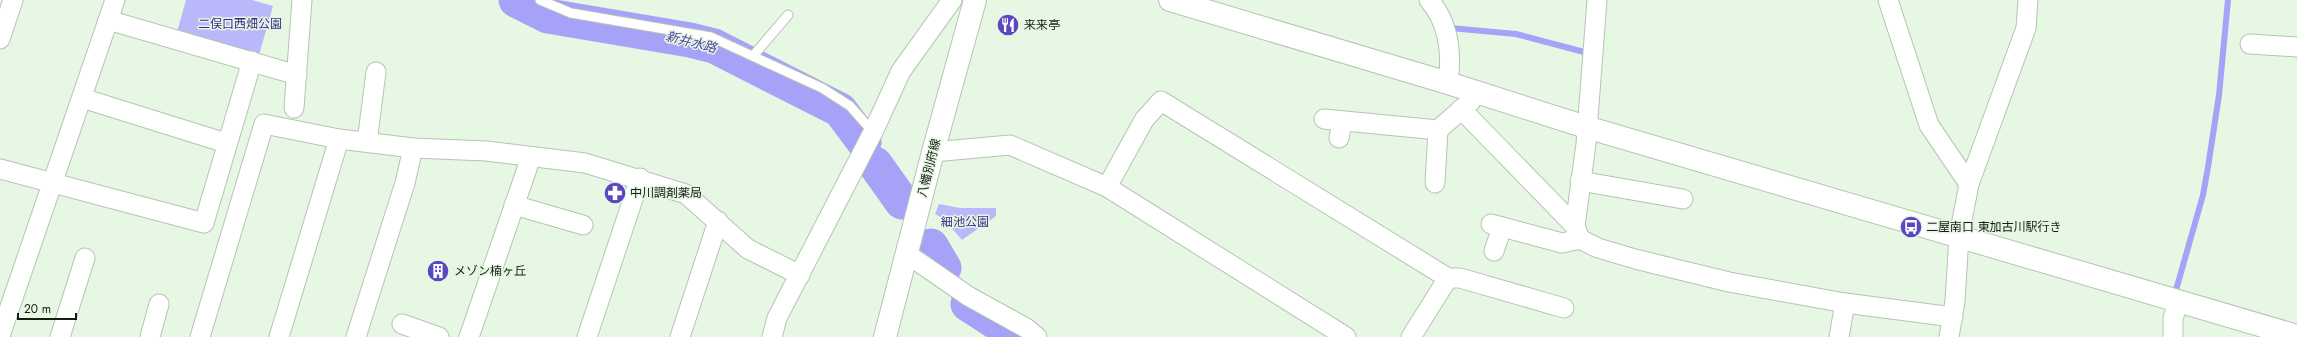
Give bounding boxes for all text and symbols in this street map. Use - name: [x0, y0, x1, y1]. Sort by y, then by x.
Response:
- restaurant icon: 来来亭: [995, 12, 1021, 38]
- park label: 二俣口西畑公園: [198, 15, 282, 33]
- place label: 来来亭: [1024, 16, 1060, 34]
- water label: 新井水路: [663, 26, 719, 58]
- street label: 八幡別府線: [913, 137, 945, 199]
- pharmacy icon: 中川調剤薬局: [602, 180, 628, 206]
- place label: 中川調剤薬局: [630, 184, 702, 202]
- park label: 細池公園: [941, 213, 989, 231]
- bus stop icon: 二屋南口 東加古川駅行き: [1898, 214, 1924, 240]
- place label: 二屋南口 東加古川駅行き: [1926, 218, 2062, 236]
- building icon: メゾン楠ヶ丘: [425, 258, 451, 284]
- place label: メゾン楠ヶ丘: [454, 262, 526, 280]
- scale bar: [18, 295, 76, 321]
- text: 20 m: [24, 300, 51, 318]

